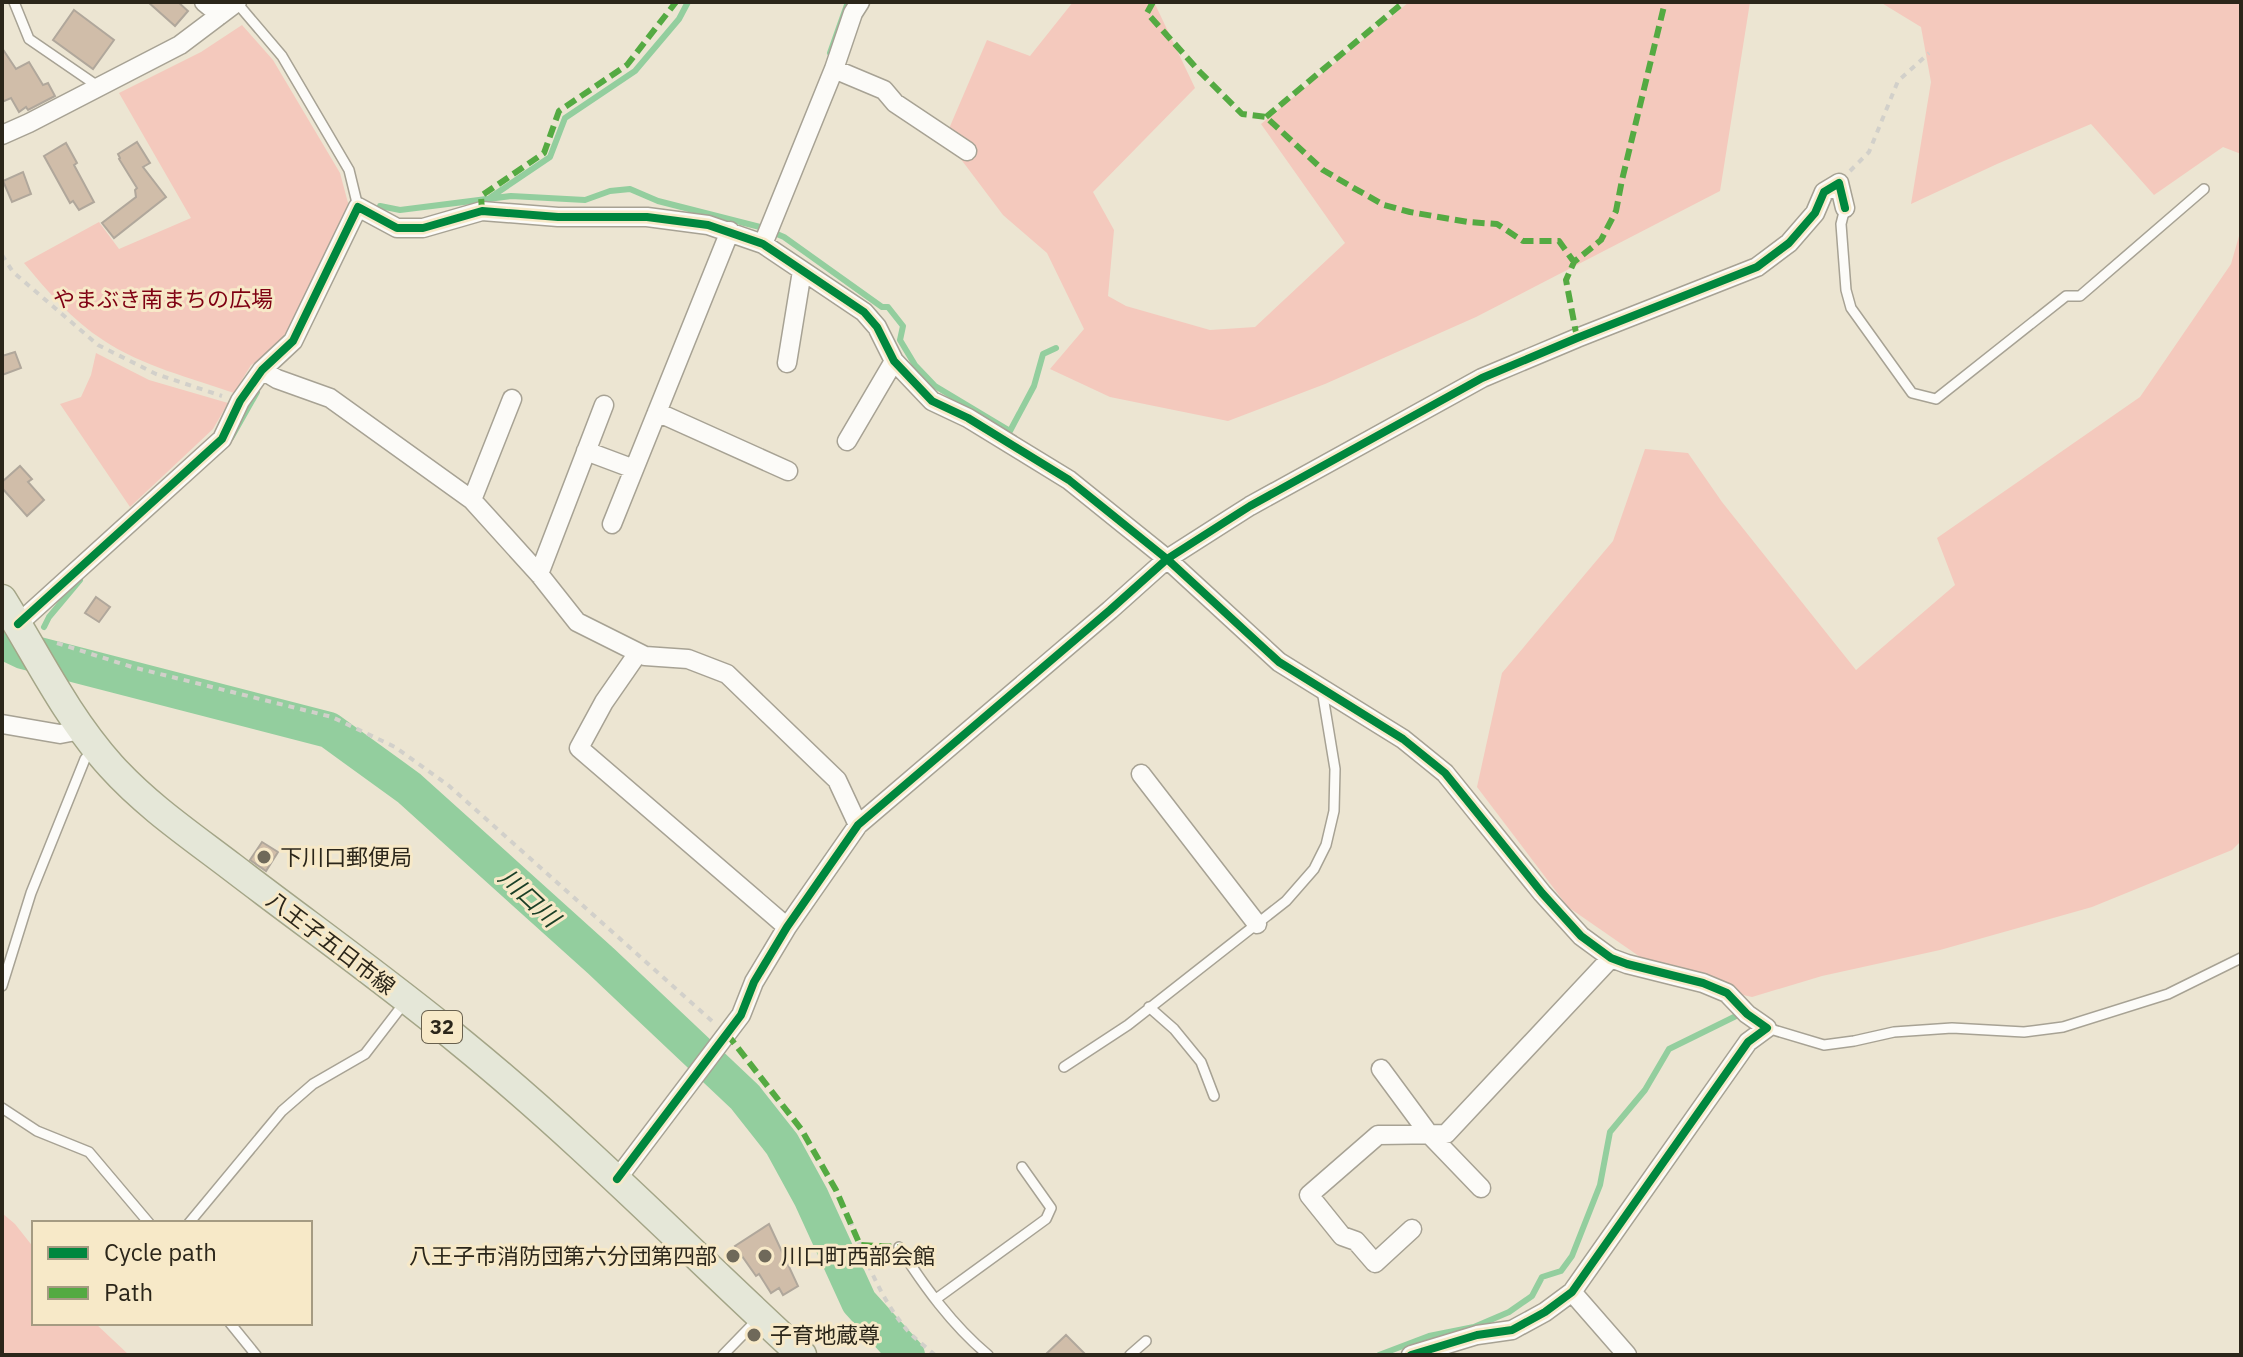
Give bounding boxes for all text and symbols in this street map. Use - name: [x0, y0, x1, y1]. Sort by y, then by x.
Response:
- park label: やまぶき南まちの広場: [53, 284, 273, 313]
- place label: 下川口郵便局: [280, 842, 412, 871]
- marker: 下川口郵便局: [255, 848, 273, 866]
- water label: 川口川: [492, 861, 569, 936]
- street label: 八王子五日市線: [261, 885, 402, 1001]
- road number: 32: [422, 1011, 462, 1043]
- legend: [32, 1221, 312, 1325]
- text: Cycle path: [104, 1236, 217, 1268]
- place label: 八王子市消防団第六分団第四部: [409, 1241, 717, 1270]
- place label: 川口町西部会館: [781, 1241, 935, 1270]
- marker: 八王子市消防団第六分団第四部: [724, 1247, 742, 1265]
- marker: 川口町西部会館: [756, 1247, 774, 1265]
- text: Path: [104, 1276, 153, 1308]
- place label: 子育地蔵尊: [770, 1320, 880, 1349]
- marker: 子育地蔵尊: [745, 1326, 763, 1344]

